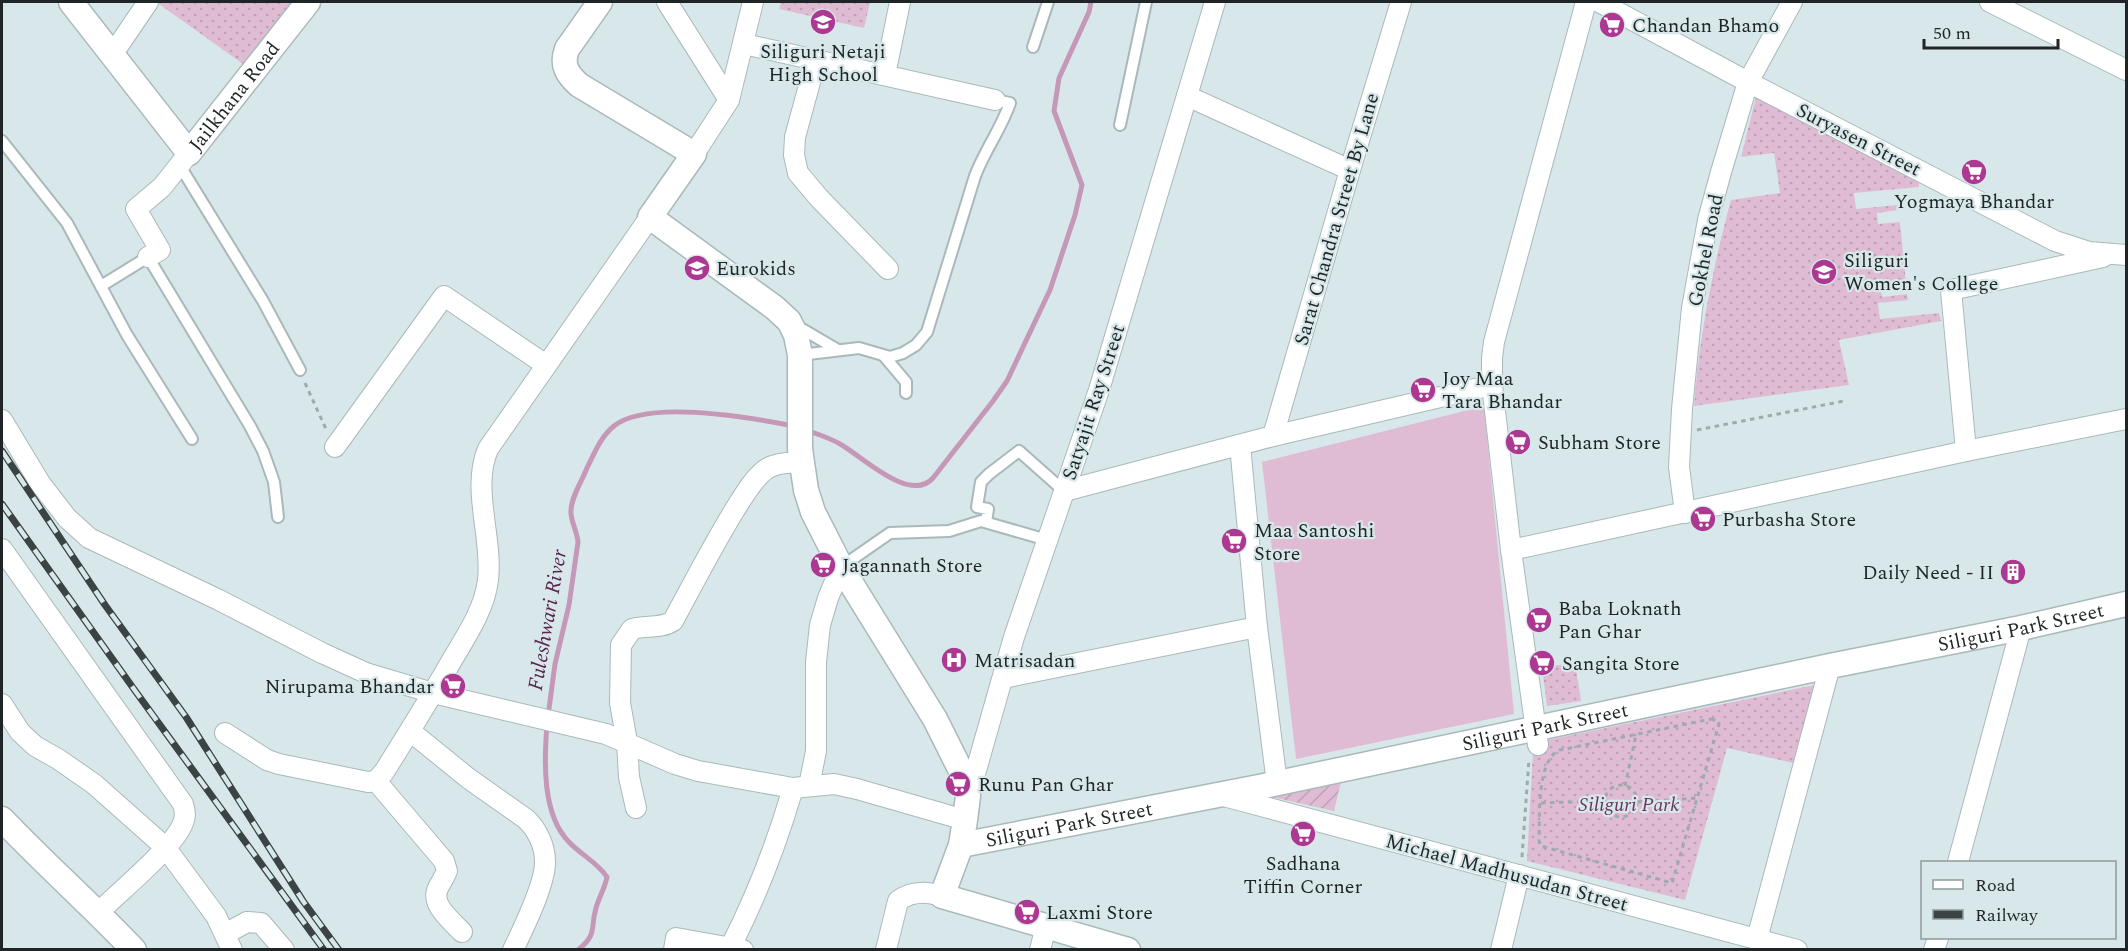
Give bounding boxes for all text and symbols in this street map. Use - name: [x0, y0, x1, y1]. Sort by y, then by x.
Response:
- school or university icon: Siliguri Netaji High School: [808, 7, 838, 37]
- supermarket icon: Chandan Bhamo: [1597, 10, 1627, 40]
- place label: Chandan Bhamo: [1632, 11, 1779, 41]
- scale bar: [1924, 12, 2058, 50]
- text: 50 m: [1933, 20, 1971, 47]
- street label: Jailkhana Road: [182, 35, 287, 158]
- place label: Siliguri Netaji High School: [760, 37, 886, 90]
- street label: Sarat Chandra Street By Lane: [1287, 90, 1387, 349]
- street label: Suryasen Street: [1791, 96, 1926, 184]
- supermarket icon: Yogmaya Bhandar: [1959, 157, 1989, 187]
- place label: Yogmaya Bhandar: [1894, 187, 2054, 217]
- street label: Gokhel Road: [1680, 191, 1732, 309]
- place label: Siliguri Women's College: [1844, 246, 1998, 299]
- school or university icon: Eurokids: [682, 253, 712, 283]
- place label: Eurokids: [716, 254, 796, 284]
- school or university icon: Siliguri Women's College: [1809, 257, 1839, 287]
- street label: Satyajit Ray Street: [1055, 321, 1133, 484]
- place label: Joy Maa Tara Bhandar: [1442, 364, 1562, 417]
- supermarket icon: Joy Maa Tara Bhandar: [1408, 375, 1438, 405]
- supermarket icon: Subham Store: [1503, 427, 1533, 457]
- place label: Subham Store: [1538, 428, 1661, 458]
- supermarket icon: Purbasha Store: [1688, 504, 1718, 534]
- place label: Purbasha Store: [1722, 505, 1856, 535]
- place label: Maa Santoshi Store: [1254, 516, 1375, 569]
- supermarket icon: Maa Santoshi Store: [1219, 526, 1249, 556]
- water label: Fuleshwari River: [520, 546, 576, 693]
- supermarket icon: Jagannath Store: [808, 550, 838, 580]
- place label: Jagannath Store: [842, 551, 982, 581]
- building icon: Daily Need - II: [1998, 557, 2028, 587]
- place label: Daily Need - II: [1862, 558, 1994, 588]
- place label: Baba Loknath Pan Ghar: [1558, 594, 1682, 647]
- street label: Siliguri Park Street: [1935, 596, 2107, 660]
- supermarket icon: Baba Loknath Pan Ghar: [1524, 605, 1554, 635]
- hospital icon: Matrisadan: [939, 645, 969, 675]
- place label: Matrisadan: [974, 646, 1075, 676]
- supermarket icon: Sangita Store: [1527, 648, 1557, 678]
- place label: Sangita Store: [1562, 649, 1680, 679]
- supermarket icon: Nirupama Bhandar: [438, 671, 468, 701]
- place label: Nirupama Bhandar: [265, 672, 434, 702]
- street label: Siliguri Park Street: [1459, 695, 1631, 760]
- supermarket icon: Runu Pan Ghar: [943, 769, 973, 799]
- place label: Runu Pan Ghar: [978, 770, 1114, 800]
- park label: Siliguri Park: [1578, 790, 1680, 820]
- street label: Siliguri Park Street: [983, 794, 1155, 856]
- supermarket icon: Sadhana Tiffin Corner: [1288, 819, 1318, 849]
- street label: Michael Madhusudan Street: [1382, 826, 1631, 920]
- place label: Sadhana Tiffin Corner: [1244, 849, 1362, 902]
- legend: [1921, 861, 2116, 939]
- text: Road: [1975, 872, 2016, 899]
- supermarket icon: Laxmi Store: [1012, 897, 1042, 927]
- place label: Laxmi Store: [1046, 898, 1153, 928]
- text: Railway: [1975, 902, 2039, 929]

